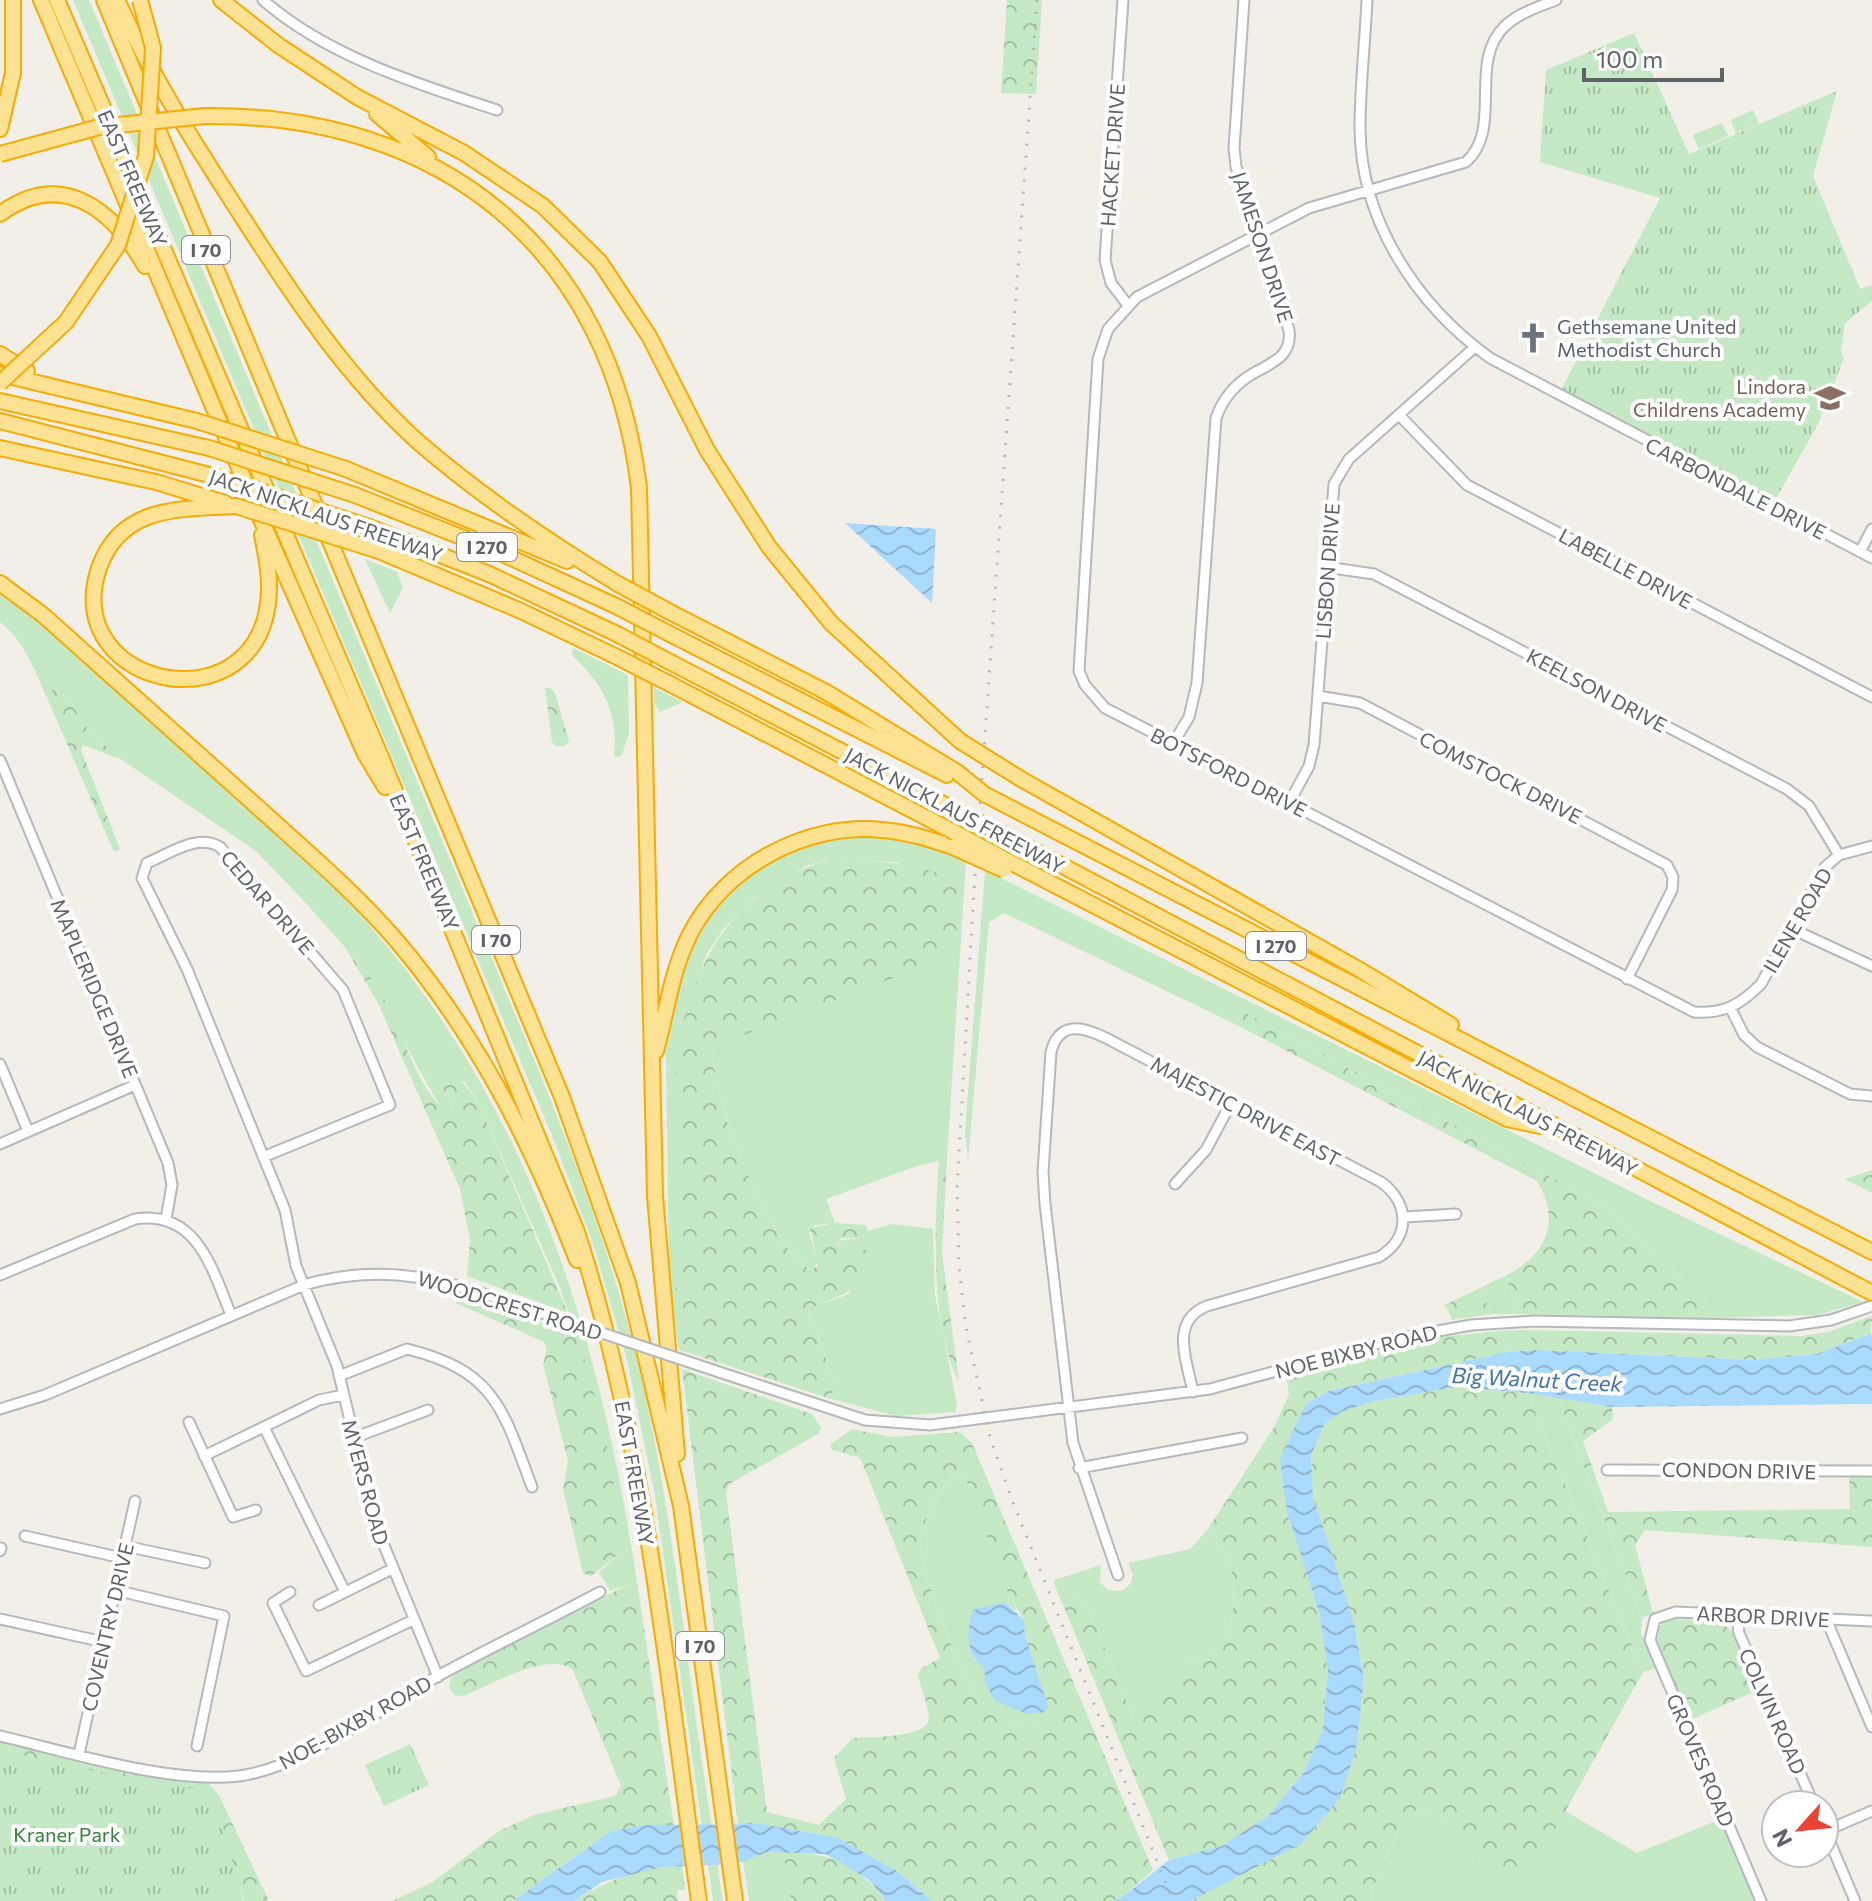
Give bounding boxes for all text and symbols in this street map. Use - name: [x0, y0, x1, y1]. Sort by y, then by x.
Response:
- scale bar: [1584, 32, 1722, 82]
- text: 100 m: [1596, 44, 1663, 73]
- street label: HACKET DRIVE: [1095, 83, 1129, 227]
- street label: EAST FREEWAY: [93, 106, 173, 250]
- street label: JAMESON DRIVE: [1227, 169, 1299, 325]
- road number: I 70: [182, 236, 230, 264]
- place label: Gethsemane United Methodist Church: [1557, 314, 1737, 361]
- church icon: Gethsemane United Methodist Church: [1516, 321, 1550, 355]
- place label: Lindora Childrens Academy: [1633, 374, 1806, 421]
- school or university icon: Lindora Childrens Academy: [1813, 381, 1847, 415]
- street label: CARBONDALE DRIVE: [1642, 432, 1830, 544]
- street label: JACK NICKLAUS FREEWAY: [206, 464, 446, 566]
- street label: LISBON DRIVE: [1310, 502, 1344, 640]
- street label: LABELLE DRIVE: [1555, 523, 1697, 613]
- road number: I 270: [457, 533, 517, 561]
- street label: KEELSON DRIVE: [1523, 643, 1671, 737]
- street label: BOTSFORD DRIVE: [1147, 722, 1311, 822]
- street label: COMSTOCK DRIVE: [1416, 726, 1586, 828]
- street label: JACK NICKLAUS FREEWAY: [841, 742, 1069, 878]
- street label: EAST FREEWAY: [385, 790, 465, 934]
- street label: CEDAR DRIVE: [216, 845, 320, 959]
- street label: ILENE ROAD: [1757, 863, 1837, 977]
- street label: MAPLERIDGE DRIVE: [46, 895, 144, 1081]
- road number: I 70: [472, 926, 520, 954]
- road number: I 270: [1246, 932, 1306, 960]
- street label: JACK NICKLAUS FREEWAY: [1414, 1045, 1642, 1181]
- street label: MAJESTIC DRIVE EAST: [1147, 1051, 1345, 1171]
- street label: WOODCREST ROAD: [415, 1265, 605, 1345]
- street label: NOE BIXBY ROAD: [1273, 1319, 1439, 1383]
- water label: Big Walnut Creek: [1451, 1361, 1624, 1397]
- street label: EAST FREEWAY: [610, 1399, 660, 1547]
- street label: MYERS ROAD: [338, 1416, 394, 1548]
- street label: CONDON DRIVE: [1662, 1457, 1816, 1483]
- street label: COVENTRY DRIVE: [76, 1540, 138, 1714]
- street label: ARBOR DRIVE: [1696, 1601, 1830, 1631]
- road number: I 70: [676, 1632, 724, 1660]
- street label: COLVIN ROAD: [1734, 1644, 1812, 1778]
- street label: NOE-BIXBY ROAD: [275, 1670, 435, 1774]
- street label: GROVES ROAD: [1662, 1690, 1740, 1830]
- north arrow: [1760, 1789, 1840, 1869]
- park label: Kraner Park: [13, 1822, 121, 1846]
- text: N: [1766, 1825, 1798, 1852]

